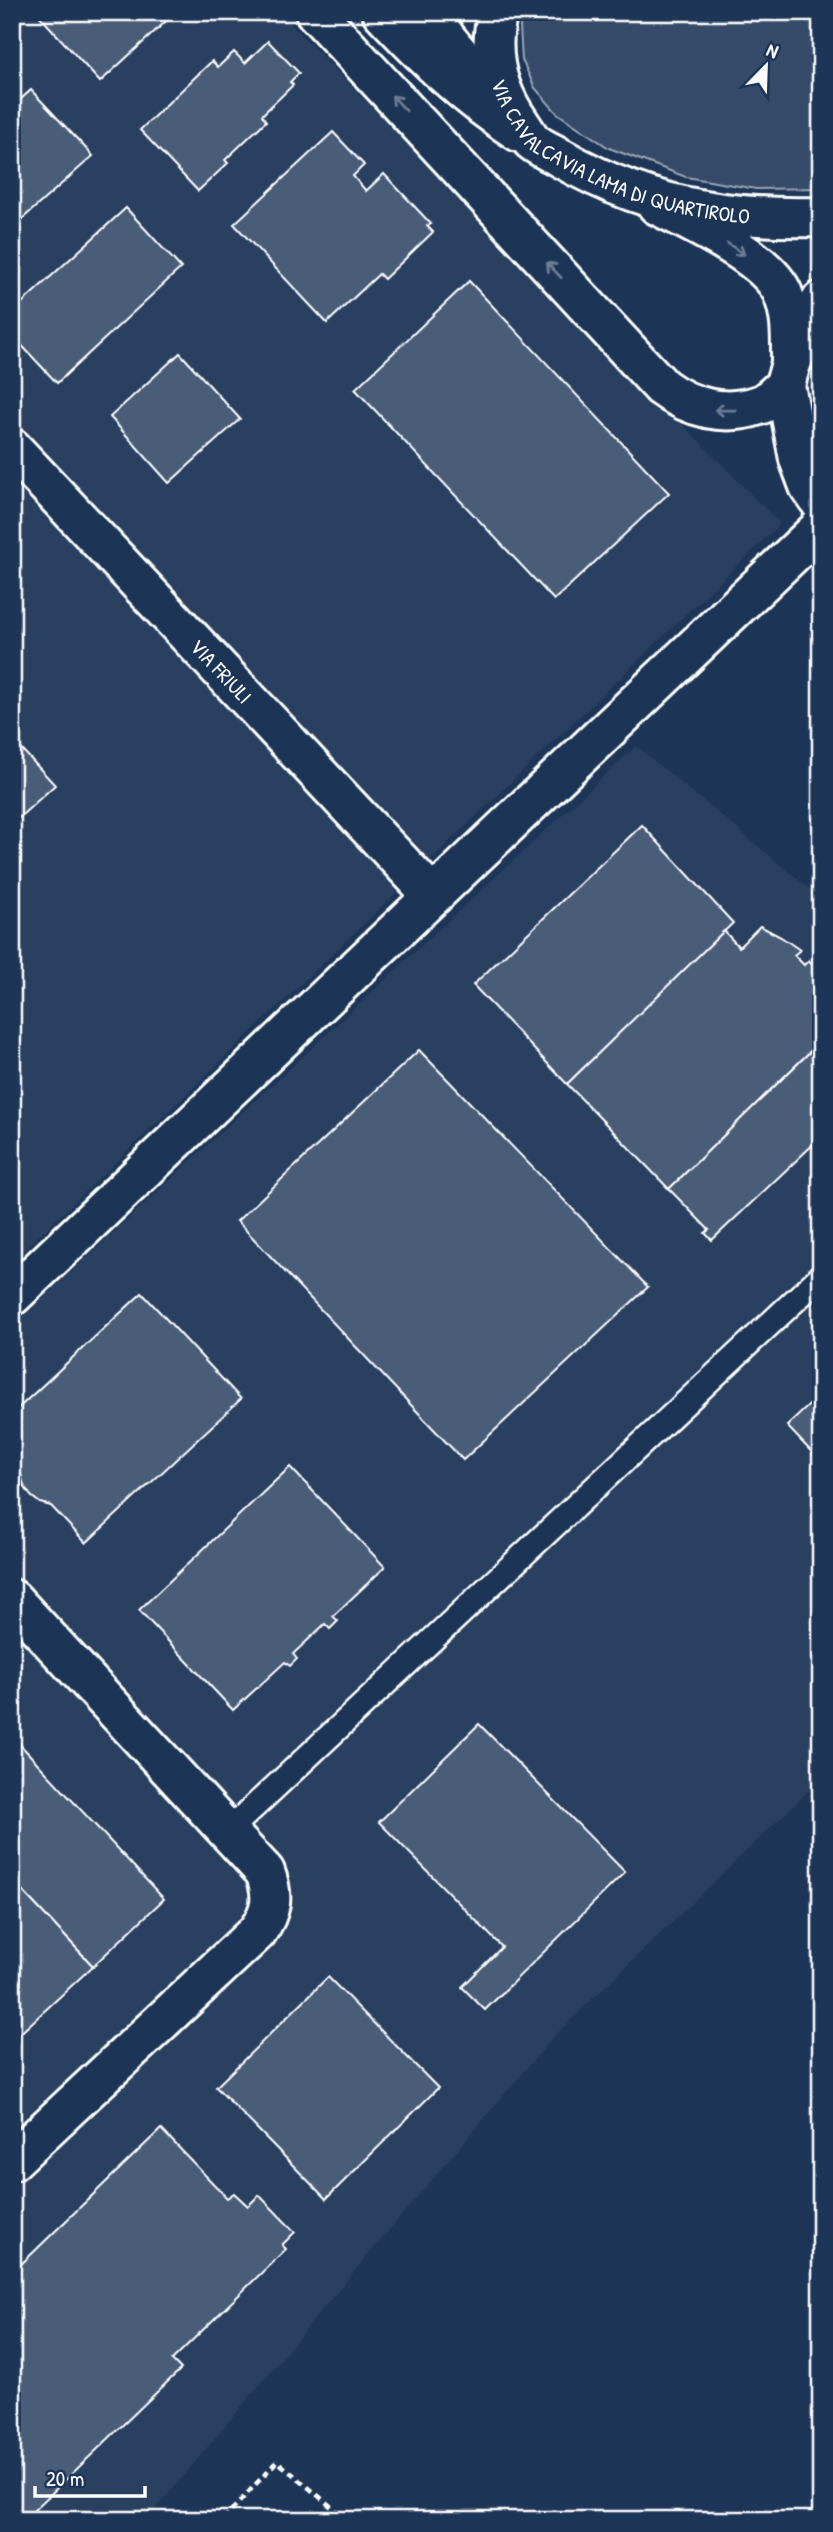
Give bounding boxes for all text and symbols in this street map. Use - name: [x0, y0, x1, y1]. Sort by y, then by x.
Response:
- north arrow: [732, 32, 802, 102]
- text: N: [763, 36, 782, 64]
- street label: VIA CAVALCAVIA LAMA DI QUARTIROLO: [485, 75, 751, 230]
- one-way arrow: [391, 95, 408, 112]
- one-way arrow: [726, 242, 745, 256]
- one-way arrow: [546, 261, 562, 279]
- one-way arrow: [713, 403, 736, 416]
- street label: VIA FRIULI: [184, 632, 259, 710]
- scale bar: [35, 2455, 145, 2499]
- text: 20 m: [46, 2464, 84, 2493]

